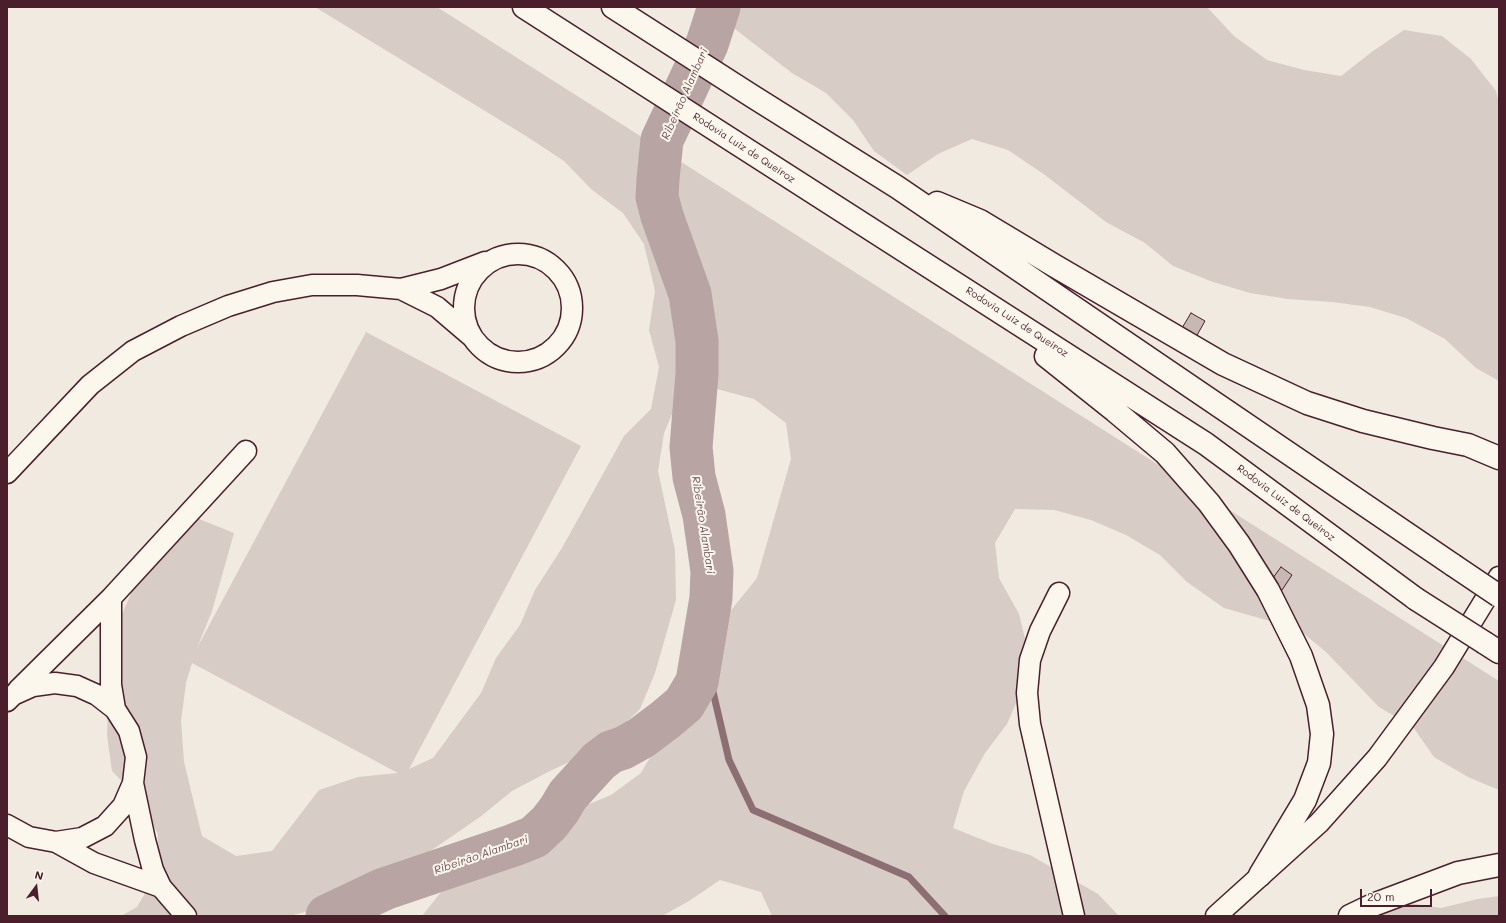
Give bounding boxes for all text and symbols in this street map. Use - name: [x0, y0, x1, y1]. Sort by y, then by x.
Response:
- water label: Ribeirão Alambari: [659, 46, 711, 142]
- street label: Rodovia Luiz de Queiroz: [691, 110, 797, 186]
- street label: Rodovia Luiz de Queiroz: [964, 284, 1070, 360]
- street label: Rodovia Luiz de Queiroz: [1235, 462, 1337, 544]
- water label: Ribeirão Alambari: [689, 475, 717, 575]
- water label: Ribeirão Alambari: [432, 833, 530, 877]
- north arrow: [16, 867, 56, 907]
- text: N: [33, 867, 45, 883]
- scale bar: [1362, 881, 1434, 907]
- text: 20 m: [1367, 888, 1395, 904]

